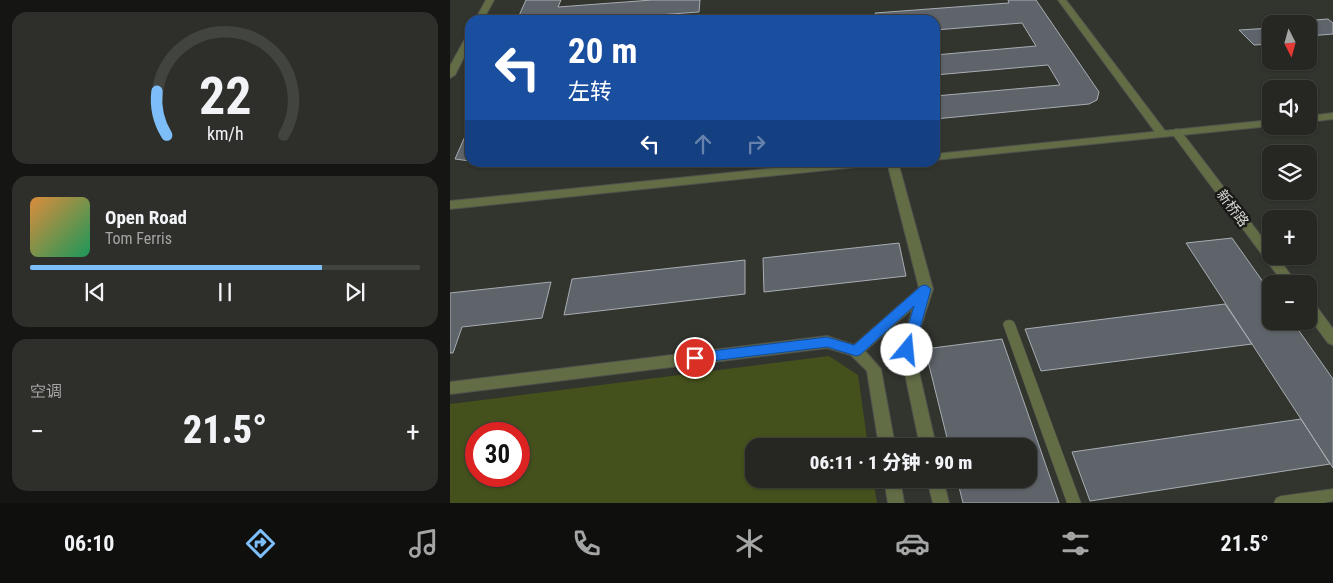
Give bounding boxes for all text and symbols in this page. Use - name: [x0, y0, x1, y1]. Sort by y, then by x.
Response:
- north arrow: [1262, 15, 1318, 70]
- map controls: [1262, 15, 1317, 330]
- text: 20 m: [568, 31, 637, 72]
- icon: left: [485, 35, 550, 100]
- text: 22: [199, 66, 251, 127]
- text: 左转: [568, 79, 612, 104]
- button: sound: [1262, 80, 1317, 135]
- text: km/h: [207, 123, 243, 144]
- icon: left: [636, 130, 664, 158]
- icon: ahead: [689, 130, 717, 158]
- icon: right: [742, 130, 770, 158]
- button: layers: [1262, 145, 1317, 200]
- street label: 新桥路: [1214, 186, 1252, 230]
- text: Open Road: [105, 206, 187, 229]
- button: +: [1262, 210, 1317, 265]
- text: Tom Ferris: [105, 229, 172, 248]
- button: −: [1262, 275, 1317, 330]
- icon: previous: [81, 278, 109, 306]
- icon: pause: [211, 278, 239, 306]
- icon: next: [341, 278, 369, 306]
- position arrow: [880, 323, 932, 375]
- pin: [674, 337, 716, 379]
- icon: arrive: [681, 344, 709, 372]
- text: 空调: [30, 382, 62, 401]
- text: 21.5°: [183, 408, 267, 452]
- text: −: [30, 415, 44, 448]
- text: +: [406, 415, 420, 448]
- speed limit sign: 30: [465, 422, 530, 487]
- text: 06:11 · 1 分钟 · 90 m: [810, 451, 972, 474]
- icon: directions: [243, 526, 278, 561]
- icon: music: [406, 526, 441, 561]
- icon: phone: [569, 526, 604, 561]
- icon: climate: [732, 526, 767, 561]
- icon: car: [895, 526, 930, 561]
- icon: filters: [1058, 526, 1093, 561]
- text: 06:10: [64, 531, 115, 556]
- text: 21.5°: [1221, 531, 1269, 556]

